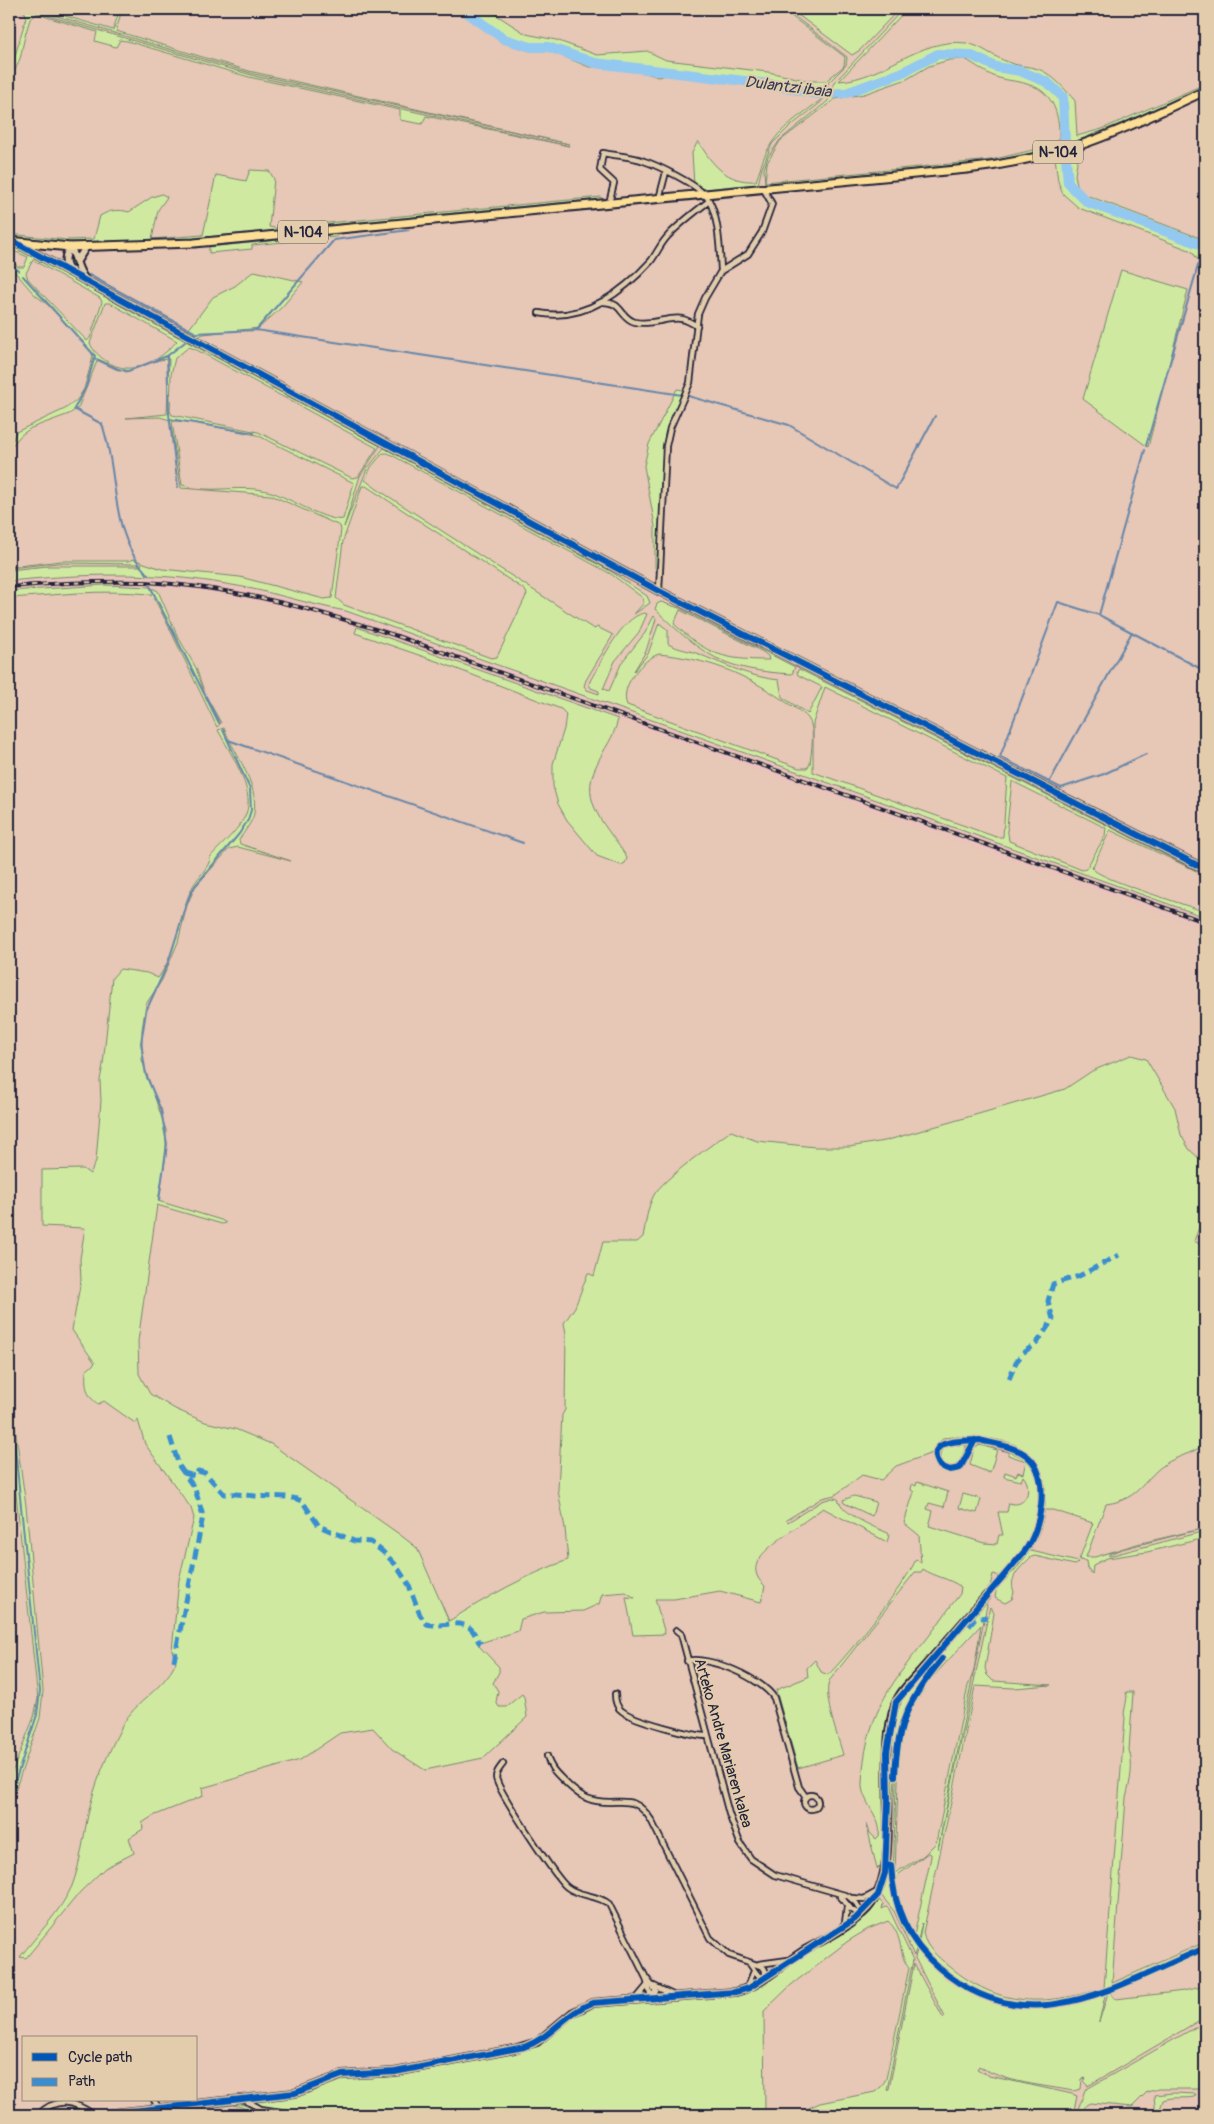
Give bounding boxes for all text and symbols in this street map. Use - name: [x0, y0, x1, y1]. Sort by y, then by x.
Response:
- water label: Dulantzi ibaia: [744, 72, 834, 102]
- road number: N-104: [1033, 140, 1083, 163]
- road number: N-104: [278, 220, 328, 243]
- street label: Arteko Andre Mariaren kalea: [690, 1656, 756, 1830]
- legend: [22, 2036, 198, 2102]
- text: Cycle path: [68, 2048, 132, 2067]
- text: Path: [68, 2072, 95, 2091]

